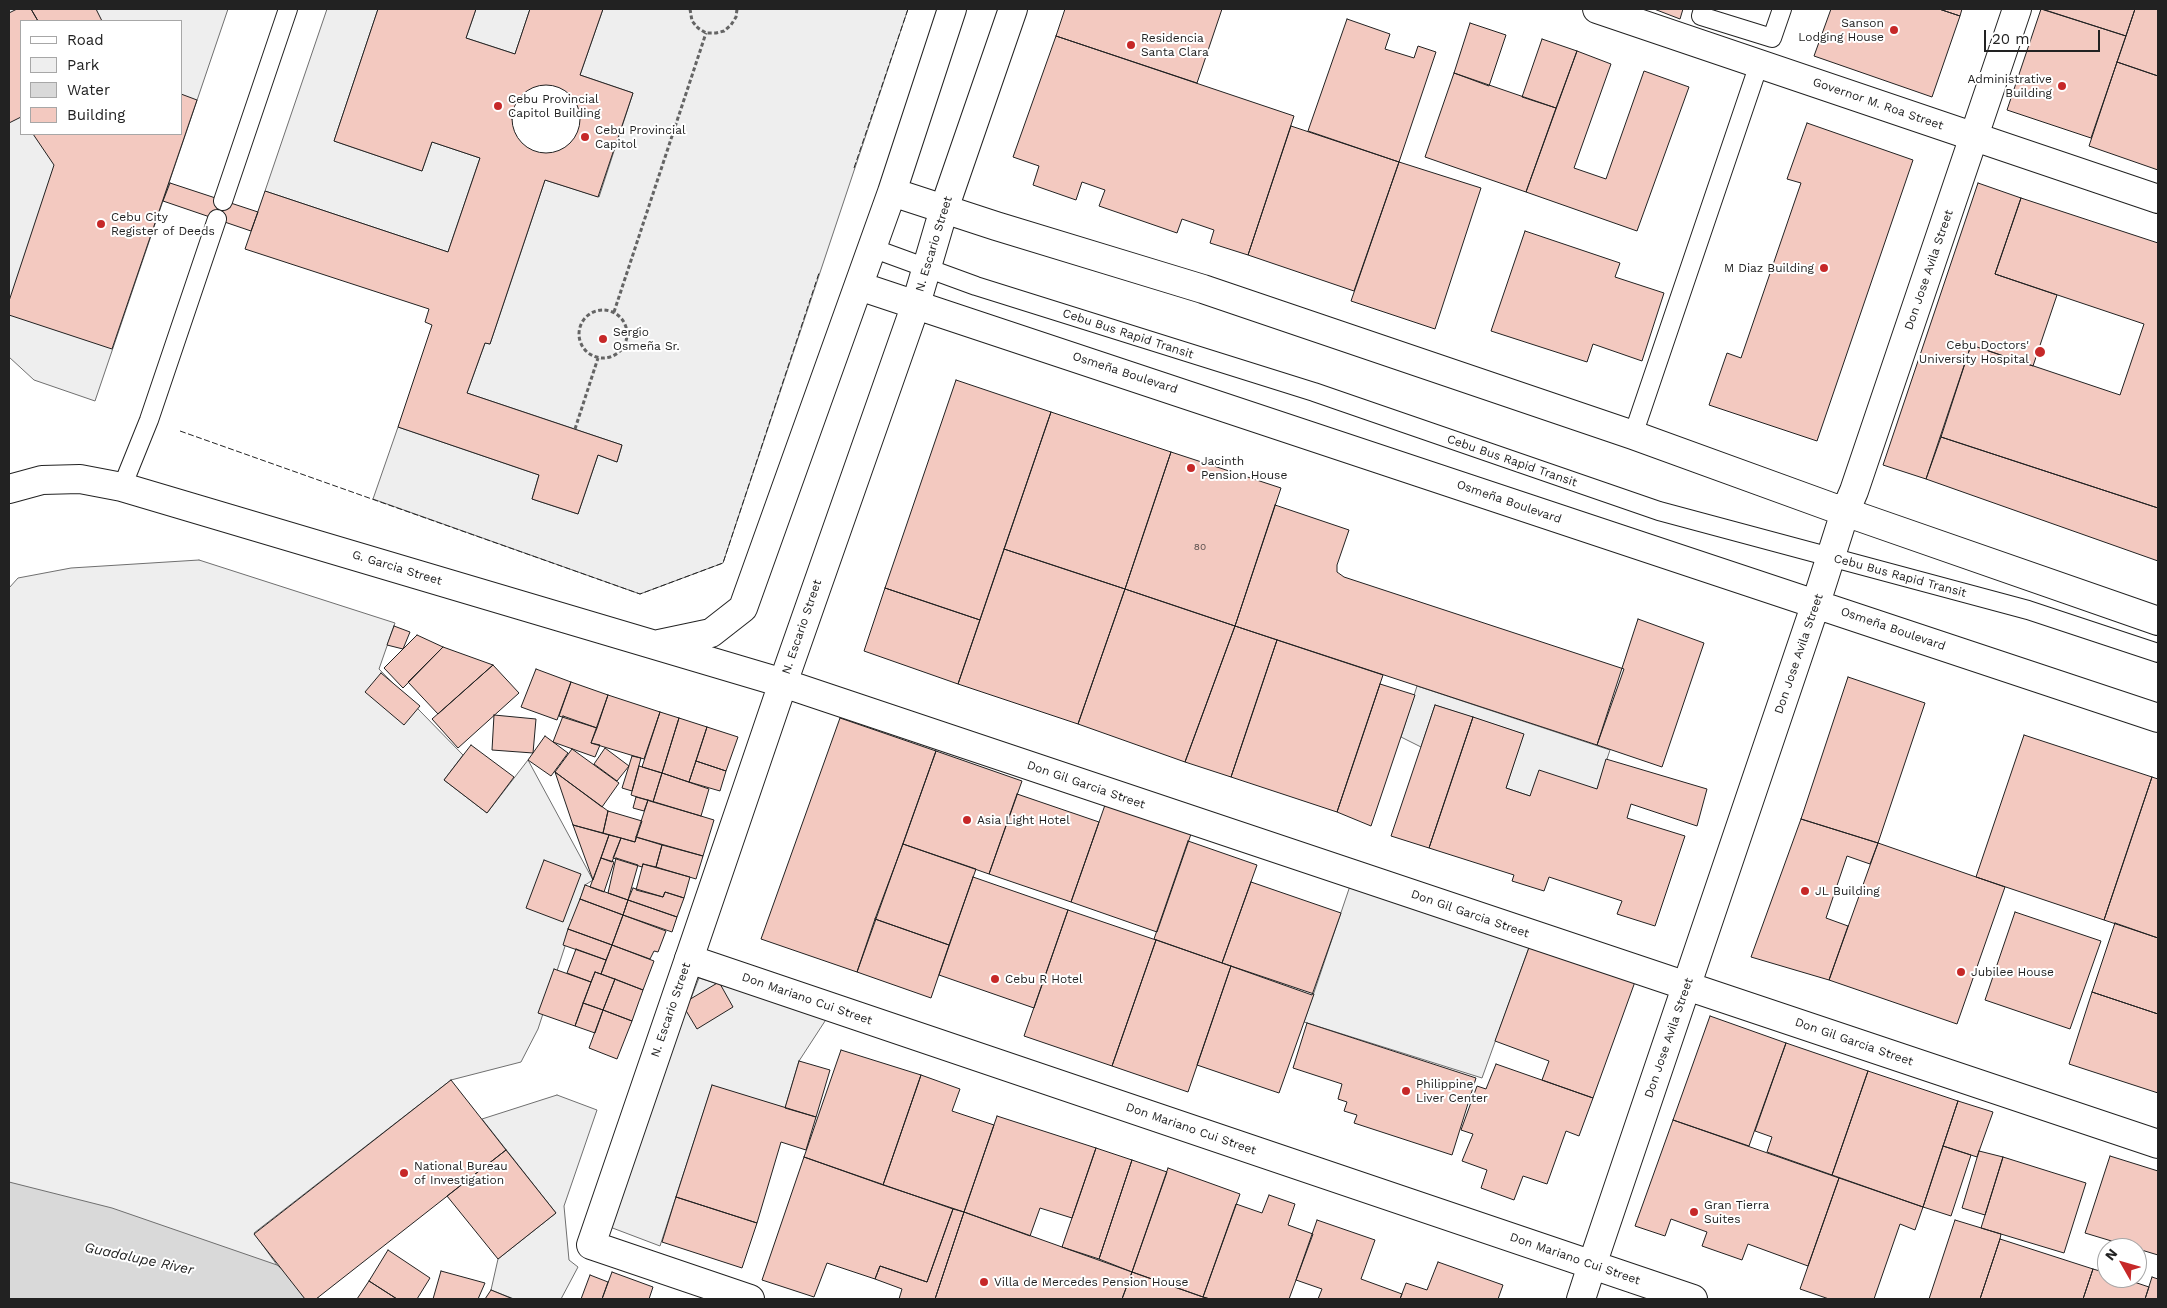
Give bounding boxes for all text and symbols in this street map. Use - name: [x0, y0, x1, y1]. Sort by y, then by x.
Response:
- place label: Sanson Lodging House: [1798, 16, 1884, 44]
- legend: [20, 20, 182, 135]
- scale bar: [1987, 20, 2103, 52]
- marker: Sanson Lodging House: [1888, 24, 1900, 36]
- text: 20 m: [1992, 30, 2030, 48]
- text: Road: [67, 31, 104, 49]
- place label: Residencia Santa Clara: [1141, 31, 1209, 59]
- marker: Residencia Santa Clara: [1125, 39, 1137, 51]
- text: Park: [67, 56, 99, 74]
- place label: Administrative Building: [1967, 72, 2052, 100]
- street label: Governor M. Roa Street: [1811, 75, 1945, 133]
- marker: Administrative Building: [2056, 80, 2068, 92]
- text: Water: [67, 81, 110, 99]
- place label: Cebu Provincial Capitol Building: [508, 92, 600, 120]
- marker: Cebu Provincial Capitol Building: [492, 100, 504, 112]
- text: Building: [67, 106, 125, 124]
- place label: Cebu Provincial Capitol: [595, 123, 686, 151]
- marker: Cebu Provincial Capitol: [579, 131, 591, 143]
- street label: N. Escario Street: [913, 195, 955, 293]
- street label: Don Jose Avila Street: [1902, 208, 1956, 332]
- place label: Cebu City Register of Deeds: [111, 210, 215, 238]
- marker: Cebu City Register of Deeds: [95, 218, 107, 230]
- place label: M Diaz Building: [1724, 261, 1814, 275]
- marker: M Diaz Building: [1818, 262, 1830, 274]
- street label: Cebu Bus Rapid Transit: [1061, 306, 1195, 362]
- place label: Sergio Osmeña Sr.: [613, 325, 680, 353]
- marker: Sergio Osmeña Sr.: [597, 333, 609, 345]
- place label: Cebu Doctors' University Hospital: [1919, 338, 2029, 366]
- marker: Cebu Doctors' University Hospital: [2033, 345, 2047, 359]
- street label: Osmeña Boulevard: [1070, 349, 1180, 397]
- street label: Cebu Bus Rapid Transit: [1445, 432, 1579, 490]
- place label: Jacinth Pension House: [1201, 454, 1287, 482]
- marker: Jacinth Pension House: [1185, 462, 1197, 474]
- street label: Osmeña Boulevard: [1455, 477, 1563, 527]
- house number: 80: [1194, 541, 1206, 553]
- street label: G. Garcia Street: [350, 548, 444, 588]
- street label: Cebu Bus Rapid Transit: [1832, 551, 1968, 601]
- street label: N. Escario Street: [779, 578, 825, 676]
- street label: Don Jose Avila Street: [1772, 592, 1826, 716]
- street label: Osmeña Boulevard: [1839, 604, 1947, 654]
- street label: Don Gil Garcia Street: [1025, 758, 1147, 812]
- place label: Asia Light Hotel: [977, 813, 1070, 827]
- marker: Asia Light Hotel: [961, 814, 973, 826]
- place label: JL Building: [1815, 884, 1880, 898]
- marker: JL Building: [1799, 885, 1811, 897]
- street label: Don Gil Garcia Street: [1409, 887, 1531, 941]
- street label: N. Escario Street: [648, 961, 694, 1059]
- place label: Jubilee House: [1971, 965, 2054, 979]
- marker: Jubilee House: [1955, 966, 1967, 978]
- street label: Don Mariano Cui Street: [740, 970, 874, 1028]
- place label: Cebu R Hotel: [1005, 972, 1083, 986]
- marker: Cebu R Hotel: [989, 973, 1001, 985]
- street label: Don Jose Avila Street: [1642, 976, 1696, 1100]
- street label: Don Gil Garcia Street: [1793, 1015, 1915, 1069]
- place label: Philippine Liver Center: [1416, 1077, 1488, 1105]
- marker: Philippine Liver Center: [1400, 1085, 1412, 1097]
- street label: Don Mariano Cui Street: [1124, 1100, 1258, 1158]
- place label: National Bureau of Investigation: [414, 1159, 508, 1187]
- marker: National Bureau of Investigation: [398, 1167, 410, 1179]
- place label: Gran Tierra Suites: [1704, 1198, 1769, 1226]
- marker: Gran Tierra Suites: [1688, 1206, 1700, 1218]
- street label: Don Mariano Cui Street: [1508, 1230, 1642, 1288]
- north arrow: [2097, 1238, 2147, 1288]
- water label: Guadalupe River: [83, 1239, 195, 1279]
- text: N: [2101, 1245, 2120, 1263]
- place label: Villa de Mercedes Pension House: [994, 1275, 1188, 1289]
- marker: Villa de Mercedes Pension House: [978, 1276, 990, 1288]

